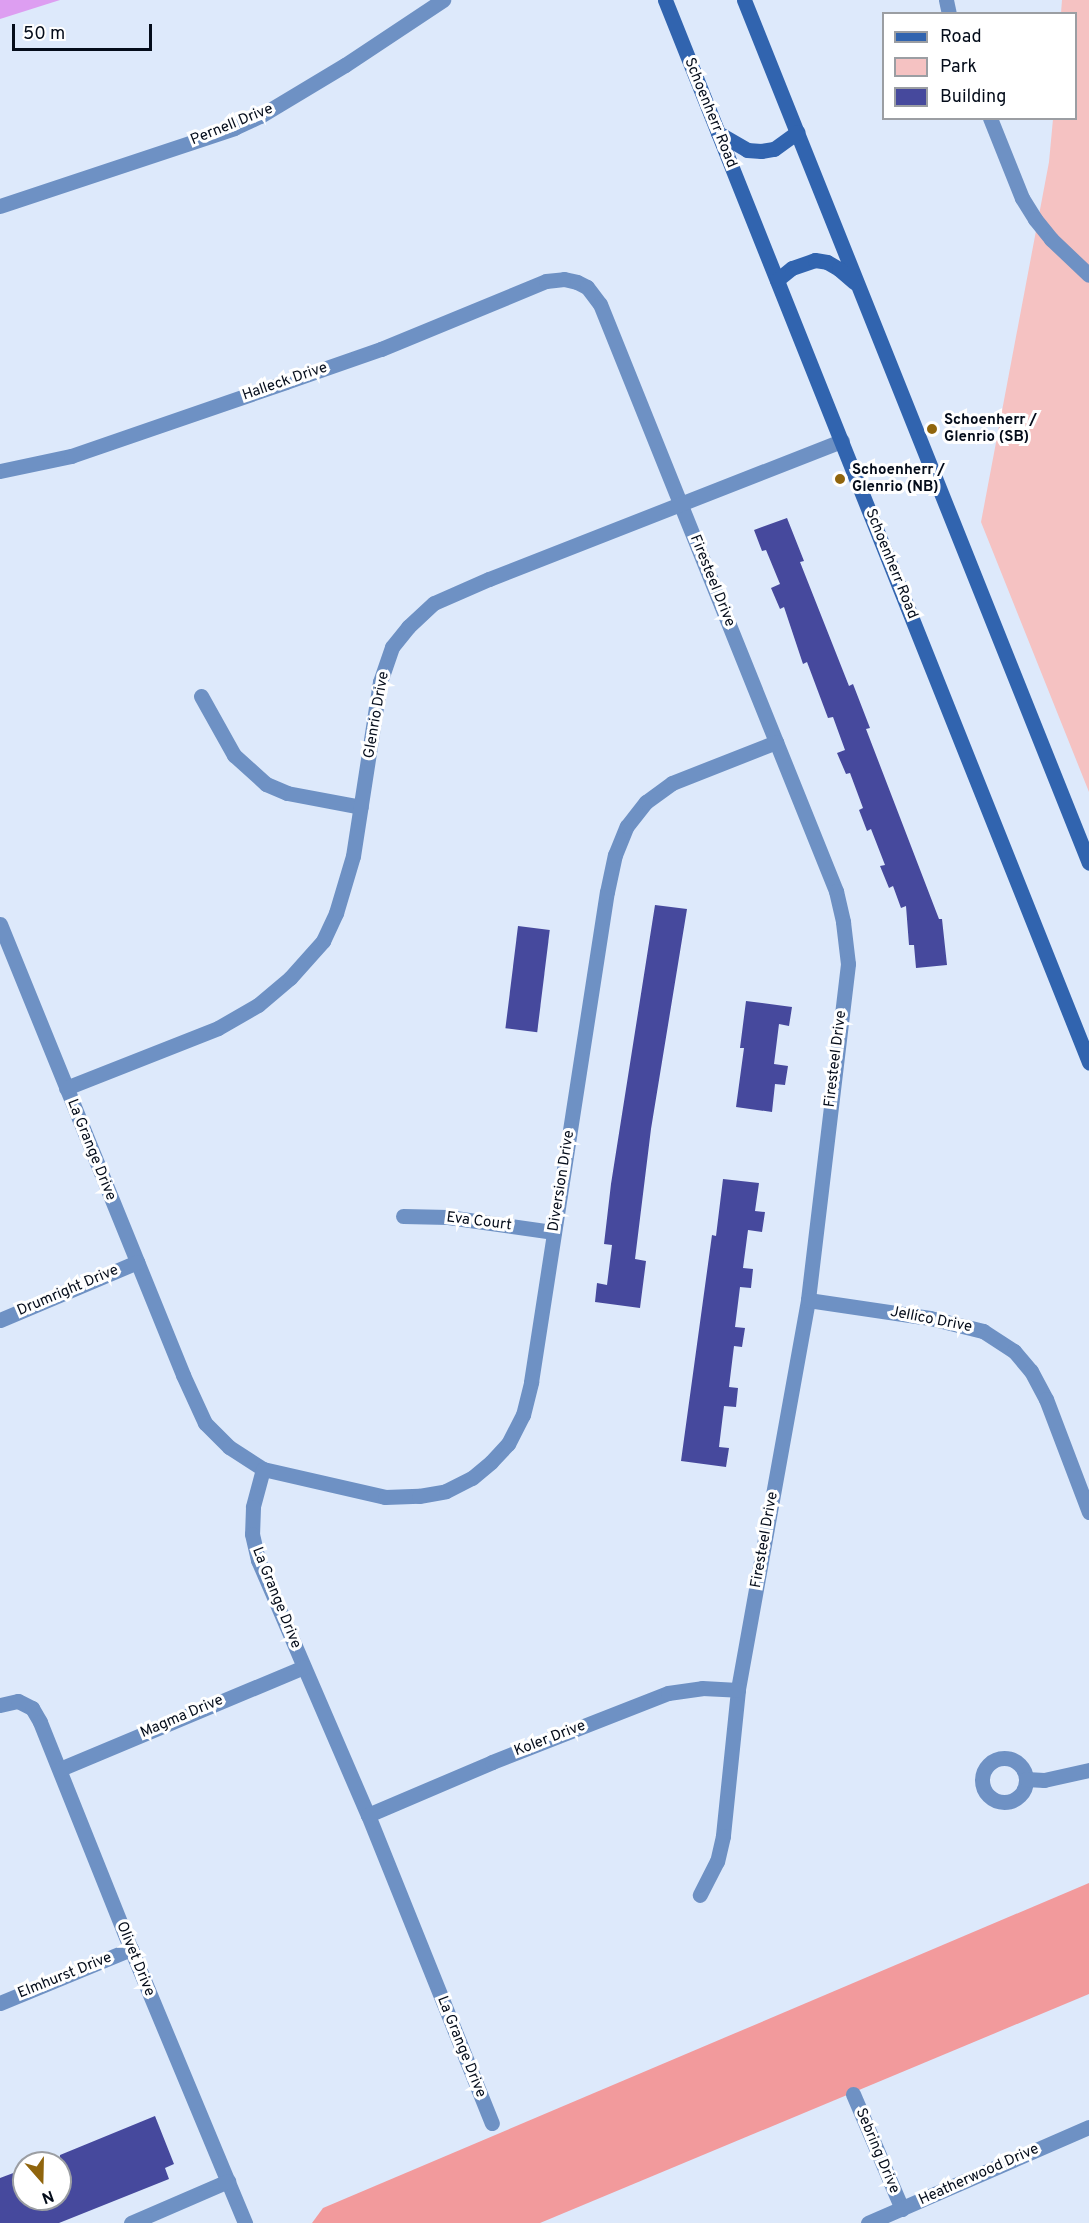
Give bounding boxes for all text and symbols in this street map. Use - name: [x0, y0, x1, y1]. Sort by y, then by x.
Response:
- scale bar: [15, 12, 154, 50]
- legend: [882, 12, 1077, 120]
- text: 50 m: [23, 23, 65, 46]
- text: Road: [940, 26, 982, 49]
- street label: Schoenherr Road: [680, 55, 740, 171]
- text: Park: [940, 56, 977, 79]
- text: Building: [940, 86, 1006, 109]
- street label: Pernell Drive: [188, 100, 276, 150]
- street label: Halleck Drive: [240, 359, 330, 405]
- place label: Schoenherr / Glenrio (SB): [944, 411, 1037, 446]
- marker: Schoenherr / Glenrio (SB): [925, 422, 939, 436]
- place label: Schoenherr / Glenrio (NB): [852, 461, 945, 496]
- marker: Schoenherr / Glenrio (NB): [833, 472, 847, 486]
- street label: Schoenherr Road: [861, 506, 921, 622]
- street label: Firesteel Drive: [685, 532, 739, 630]
- street label: Glenrio Drive: [360, 670, 394, 760]
- street label: Firesteel Drive: [821, 1010, 851, 1108]
- street label: La Grange Drive: [62, 1097, 120, 1203]
- street label: Diversion Drive: [545, 1129, 579, 1233]
- street label: Eva Court: [445, 1209, 513, 1235]
- street label: Drumright Drive: [15, 1262, 121, 1320]
- street label: Jellico Drive: [889, 1303, 973, 1337]
- street label: Firesteel Drive: [748, 1490, 782, 1590]
- street label: La Grange Drive: [247, 1545, 305, 1651]
- street label: Magma Drive: [138, 1692, 226, 1742]
- street label: Koler Drive: [512, 1717, 588, 1761]
- street label: Olivet Drive: [112, 1919, 158, 1999]
- street label: Elmhurst Drive: [15, 1949, 115, 2003]
- street label: La Grange Drive: [432, 1994, 490, 2100]
- street label: Sebring Drive: [851, 2106, 903, 2196]
- street label: Heatherwood Drive: [916, 2140, 1042, 2210]
- north arrow: [12, 2151, 72, 2211]
- text: N: [39, 2185, 56, 2207]

